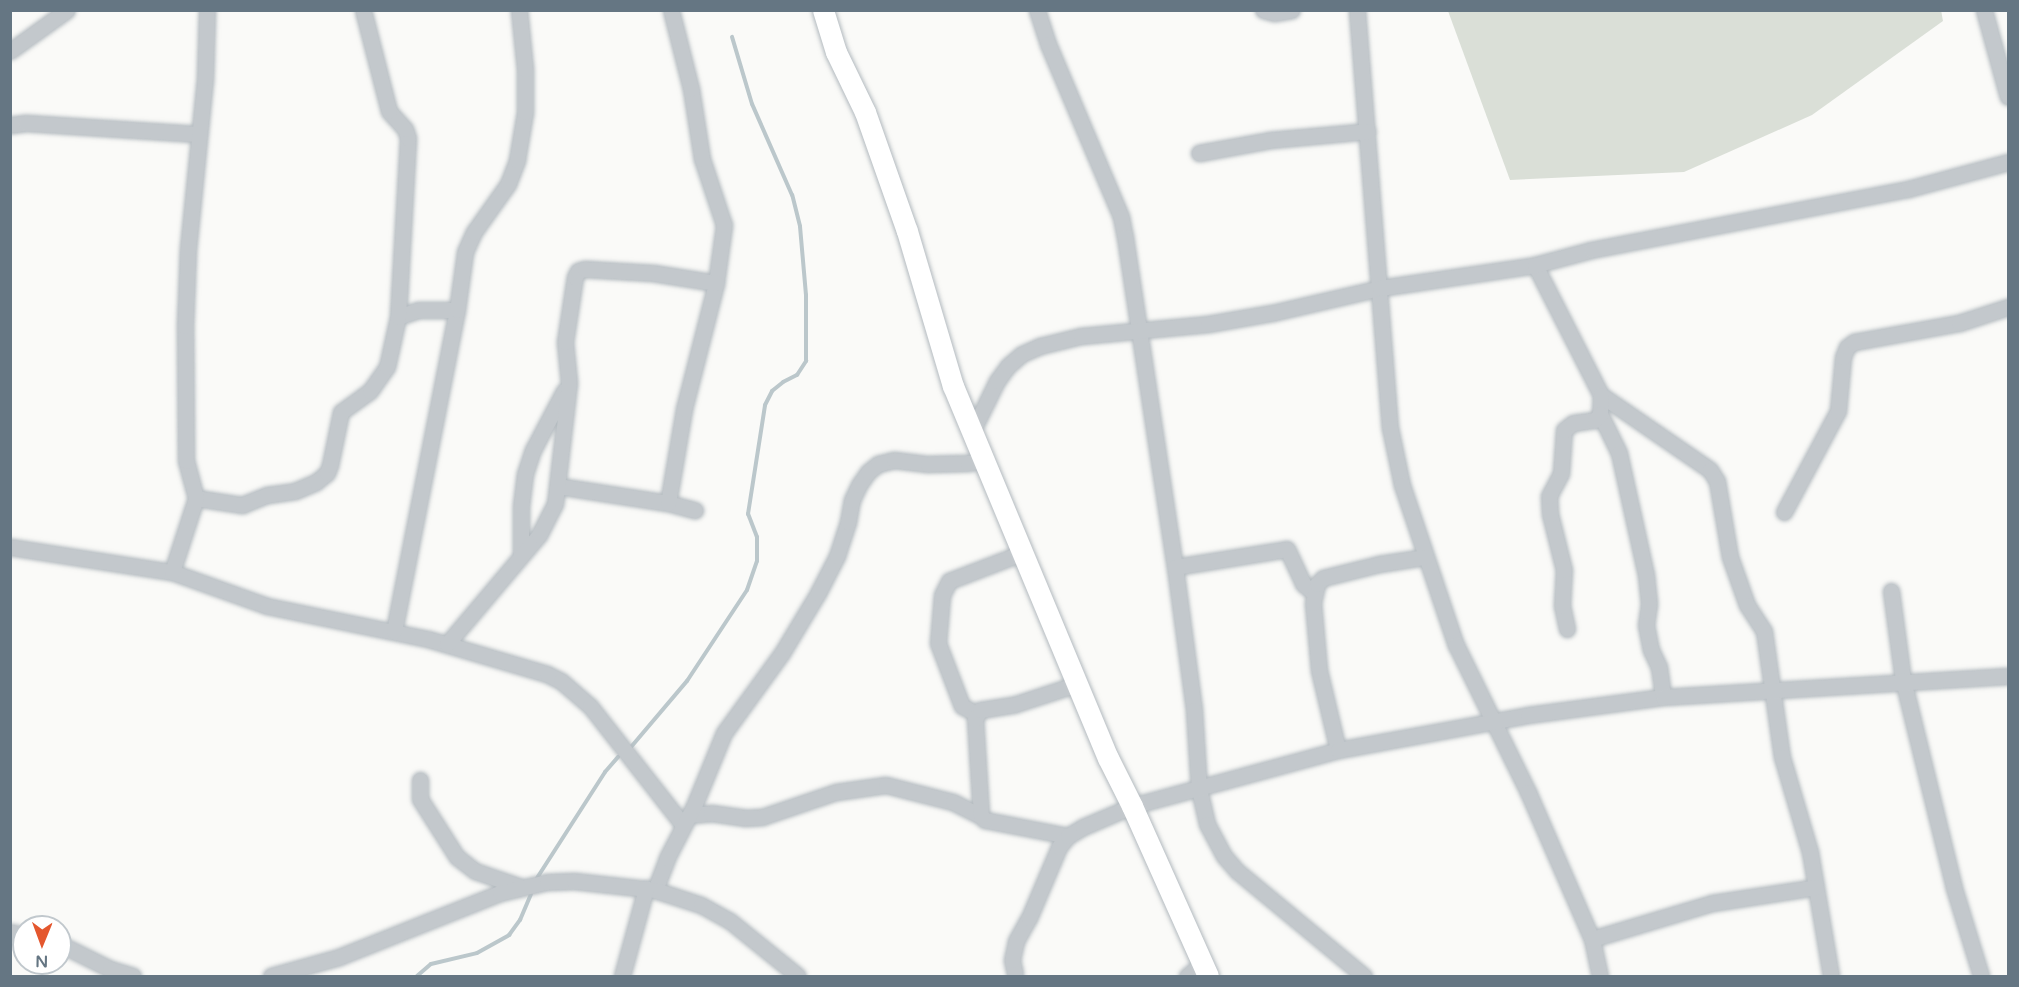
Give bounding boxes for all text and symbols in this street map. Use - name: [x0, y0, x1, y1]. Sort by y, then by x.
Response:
- north arrow: [12, 915, 72, 975]
- text: N: [35, 951, 48, 971]

